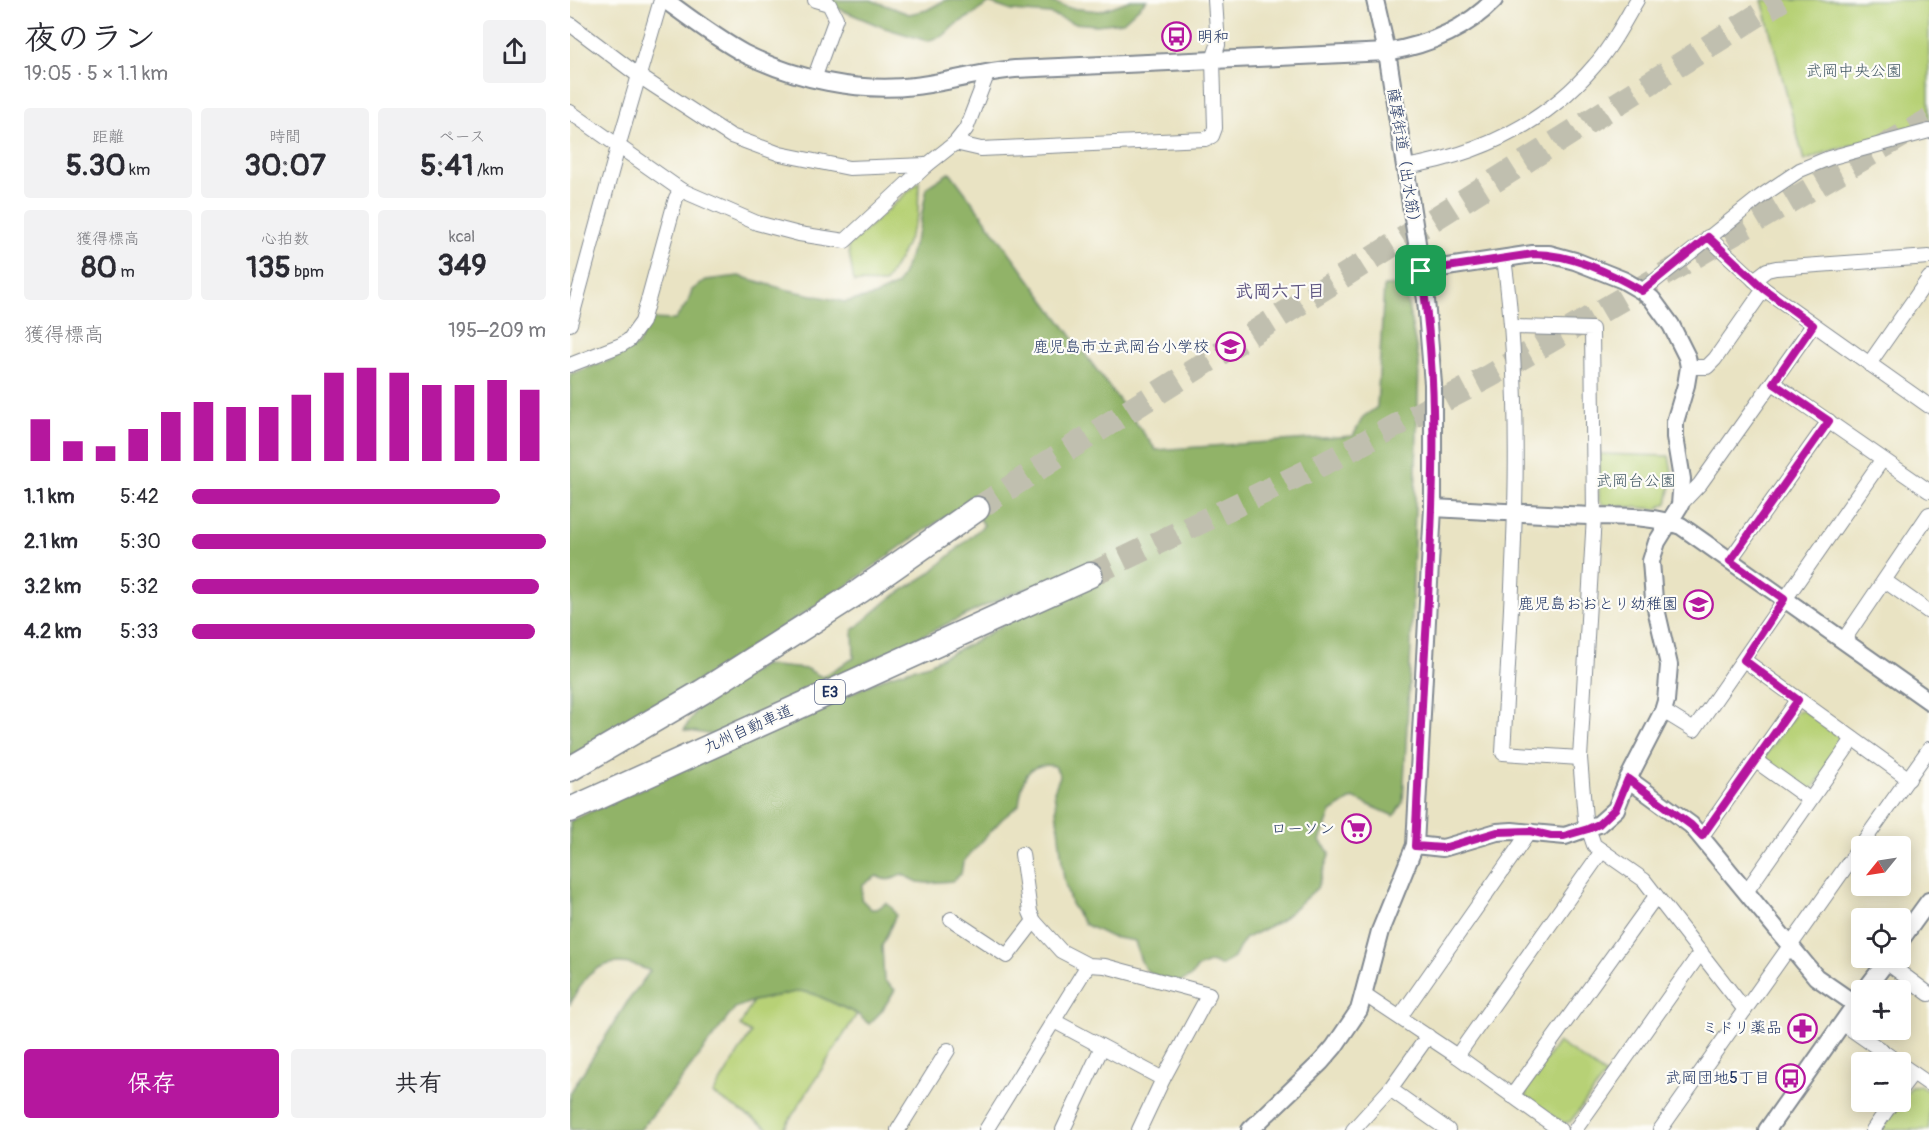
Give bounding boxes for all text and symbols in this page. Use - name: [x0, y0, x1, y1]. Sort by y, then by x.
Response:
- text: 夜のラン: [24, 18, 156, 59]
- button: share: [483, 20, 546, 83]
- bus stop icon: 明和: [1160, 21, 1192, 53]
- place label: 明和: [1197, 27, 1229, 47]
- text: 19:05 · 5 × 1.1 km: [24, 61, 168, 86]
- park label: 武岡中央公園: [1806, 61, 1902, 81]
- street label: 薩摩街道（出水筋）: [1383, 86, 1425, 232]
- text: 距離: [92, 127, 124, 147]
- text: 時間: [269, 127, 301, 147]
- text: ペース: [438, 127, 486, 147]
- text: 5.30: [66, 147, 126, 184]
- text: 30:07: [244, 147, 326, 184]
- text: 5:41: [420, 147, 474, 184]
- text: km: [126, 160, 150, 180]
- text: /km: [474, 160, 504, 180]
- text: kcal: [449, 227, 475, 247]
- text: 獲得標高: [76, 229, 140, 249]
- text: 心拍数: [261, 229, 309, 249]
- pin: [1395, 245, 1446, 296]
- text: 349: [437, 247, 487, 284]
- text: 80: [81, 249, 117, 286]
- text: 135: [246, 249, 291, 286]
- icon: arrive: [1404, 254, 1437, 287]
- text: m: [117, 262, 135, 282]
- text: bpm: [291, 262, 324, 282]
- district label: 武岡六丁目: [1235, 280, 1325, 303]
- text: 195–209 m: [448, 318, 546, 343]
- text: 獲得標高: [24, 322, 104, 347]
- school or university icon: 鹿児島市立武岡台小学校: [1214, 331, 1246, 363]
- place label: 鹿児島市立武岡台小学校: [1033, 337, 1209, 357]
- park label: 武岡台公園: [1596, 471, 1676, 491]
- text: 1.1 km: [24, 484, 74, 509]
- text: 5:42: [120, 484, 159, 509]
- text: 2.1 km: [24, 529, 78, 554]
- text: 5:30: [120, 529, 161, 554]
- text: 3.2 km: [24, 574, 81, 599]
- text: 5:32: [120, 574, 159, 599]
- school or university icon: 鹿児島おおとり幼稚園: [1683, 588, 1715, 620]
- place label: 鹿児島おおとり幼稚園: [1518, 594, 1678, 614]
- text: 4.2 km: [24, 619, 82, 644]
- text: 5:33: [120, 619, 159, 644]
- road number: E3: [815, 680, 845, 704]
- street label: 九州自動車道: [700, 700, 796, 758]
- supermarket icon: ローソン: [1340, 813, 1372, 845]
- place label: ローソン: [1271, 819, 1335, 839]
- north arrow: [1851, 836, 1911, 896]
- map controls: [1851, 836, 1911, 1112]
- button: locate: [1851, 908, 1911, 968]
- button: +: [1851, 980, 1911, 1040]
- pharmacy icon: ミドリ薬品: [1787, 1012, 1819, 1044]
- place label: ミドリ薬品: [1702, 1018, 1782, 1038]
- button: 保存: [24, 1049, 279, 1118]
- button: 共有: [291, 1049, 546, 1118]
- button: −: [1851, 1052, 1911, 1112]
- bus stop icon: 武岡団地5丁目: [1775, 1062, 1807, 1094]
- place label: 武岡団地5丁目: [1665, 1068, 1770, 1088]

